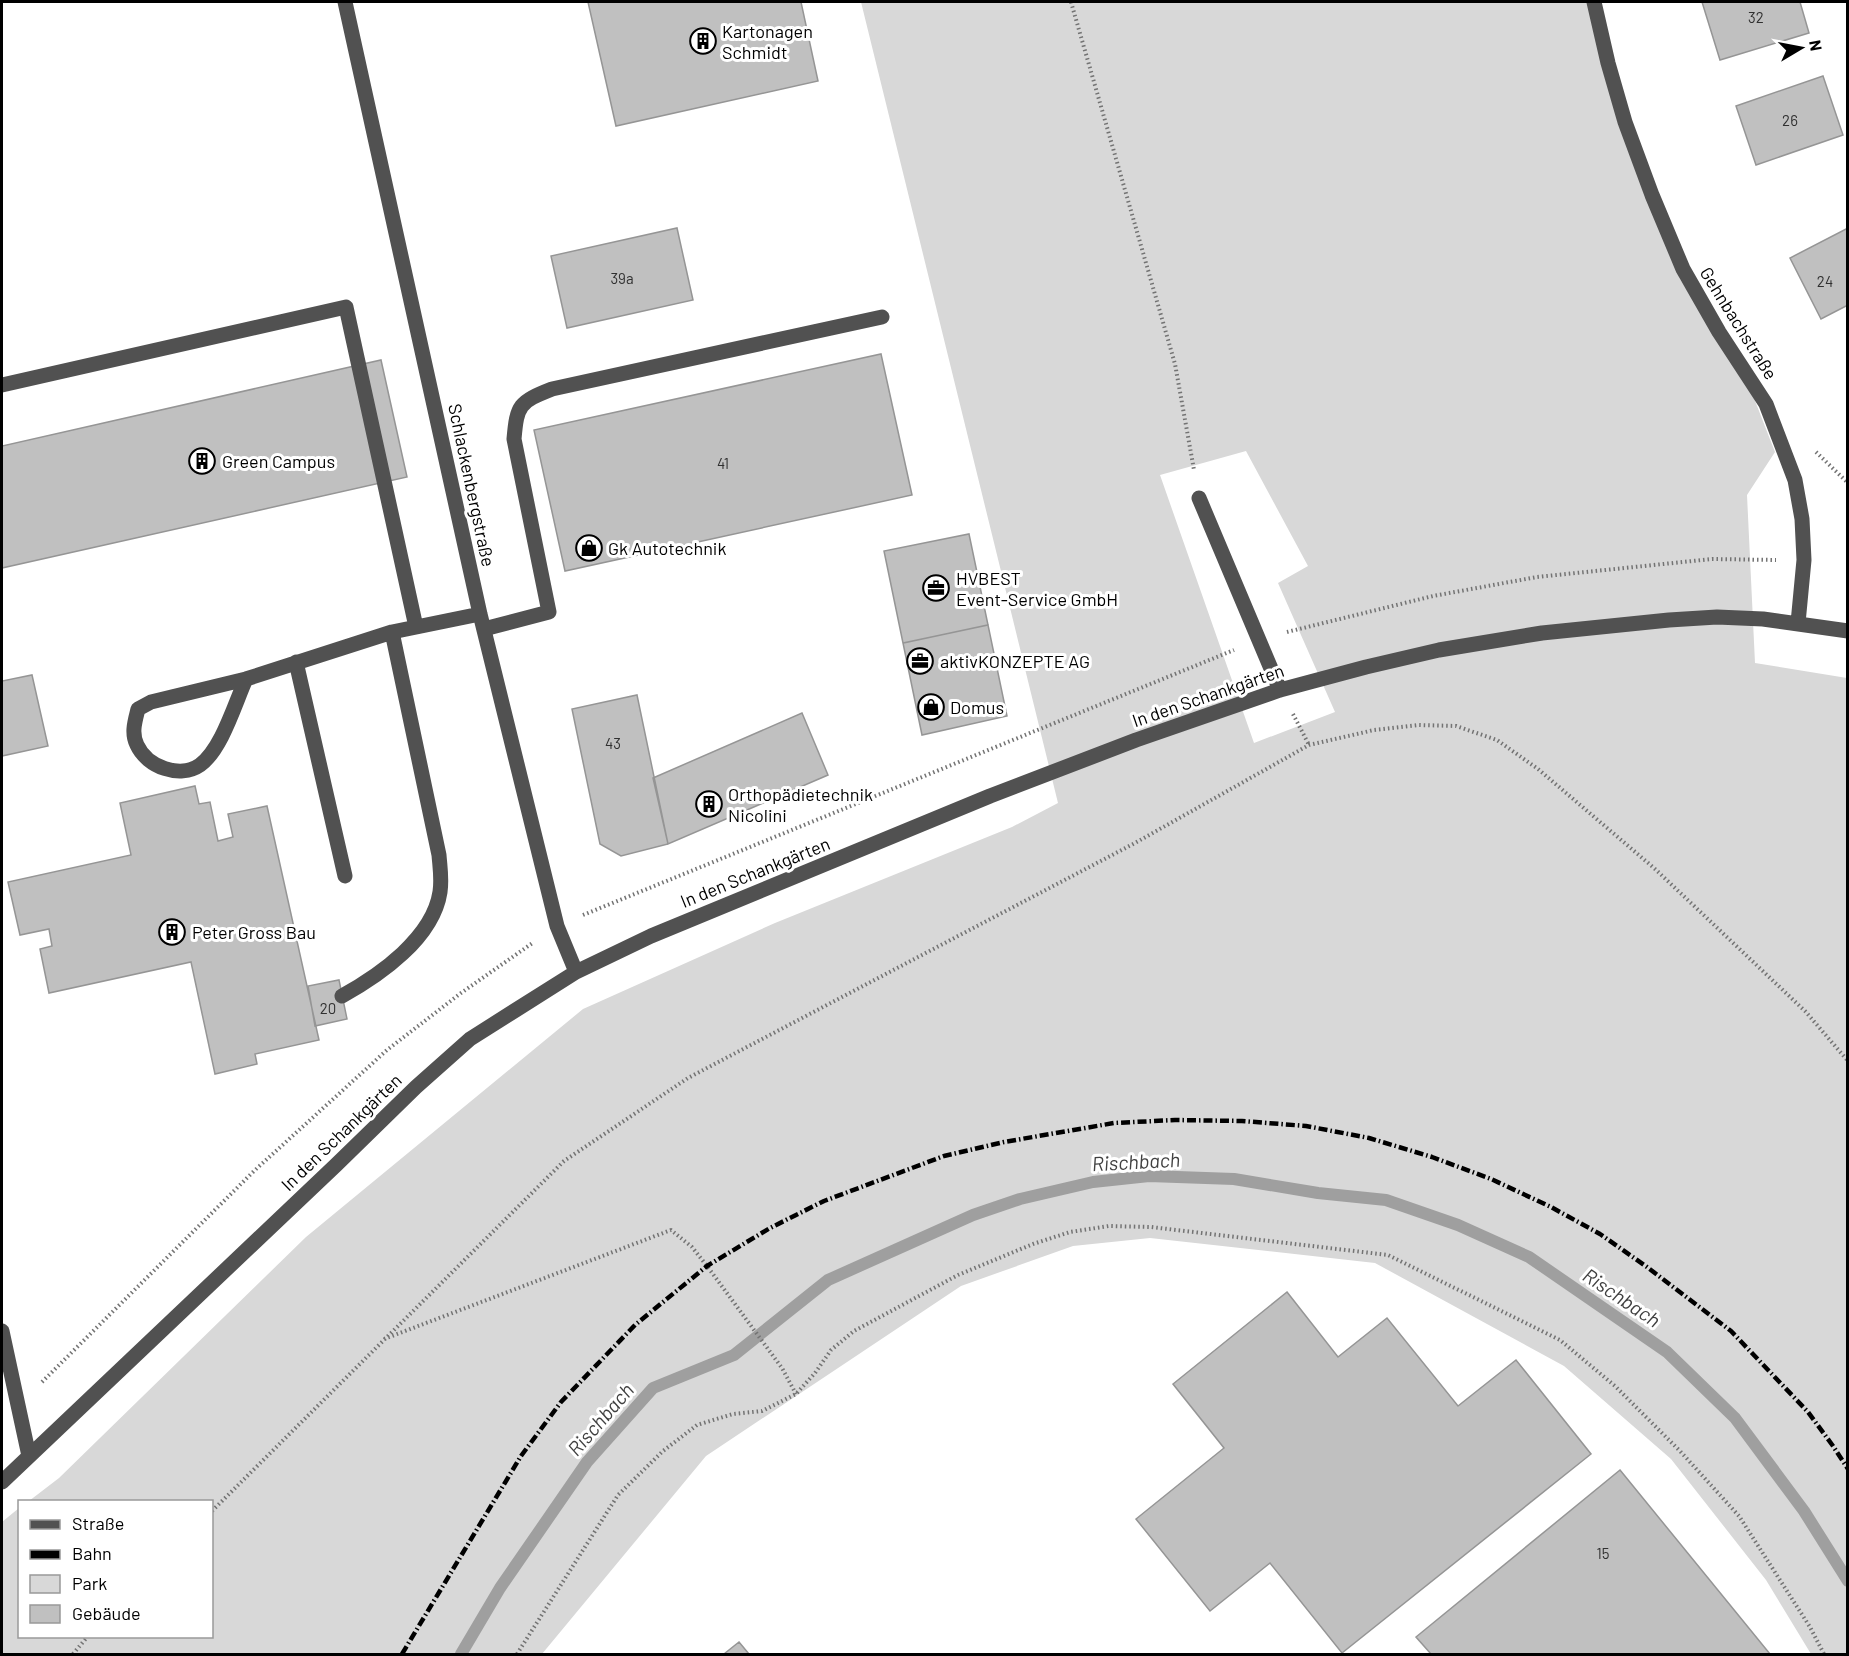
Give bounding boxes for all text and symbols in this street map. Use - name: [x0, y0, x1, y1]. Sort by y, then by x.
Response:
- house number: 32: [1748, 8, 1764, 26]
- north arrow: [1771, 18, 1831, 78]
- place label: Kartonagen Schmidt: [722, 20, 813, 63]
- building icon: Kartonagen Schmidt: [688, 26, 718, 56]
- text: N: [1806, 38, 1827, 52]
- house number: 26: [1782, 111, 1798, 129]
- street label: Gehnbachstraße: [1696, 263, 1782, 383]
- house number: 39a: [610, 269, 634, 287]
- house number: 24: [1817, 272, 1833, 290]
- street label: Schlackenbergstraße: [444, 402, 500, 568]
- building icon: Green Campus: [187, 446, 217, 476]
- place label: Green Campus: [222, 450, 335, 472]
- house number: 41: [717, 454, 729, 472]
- shop icon: Gk Autotechnik: [574, 533, 604, 563]
- place label: Gk Autotechnik: [608, 537, 726, 559]
- place label: HVBEST Event-Service GmbH: [956, 567, 1118, 610]
- office icon: HVBEST Event-Service GmbH: [921, 573, 951, 603]
- office icon: aktivKONZEPTE AG: [905, 646, 935, 676]
- place label: aktivKONZEPTE AG: [940, 650, 1090, 672]
- street label: In den Schankgärten: [1129, 659, 1287, 731]
- shop icon: Domus: [916, 692, 946, 722]
- place label: Domus: [950, 696, 1004, 718]
- house number: 43: [605, 734, 621, 752]
- place label: Orthopädietechnik Nicolini: [728, 783, 873, 826]
- building icon: Orthopädietechnik Nicolini: [694, 789, 724, 819]
- street label: In den Schankgärten: [677, 832, 833, 912]
- building icon: Peter Gross Bau: [157, 917, 187, 947]
- place label: Peter Gross Bau: [192, 921, 316, 943]
- house number: 20: [320, 999, 336, 1017]
- street label: In den Schankgärten: [276, 1069, 406, 1195]
- water label: Rischbach: [1091, 1147, 1181, 1175]
- water label: Rischbach: [1579, 1262, 1665, 1332]
- water label: Rischbach: [562, 1378, 638, 1460]
- legend: [18, 1500, 213, 1638]
- text: Straße: [72, 1512, 124, 1534]
- text: Bahn: [72, 1542, 112, 1564]
- house number: 15: [1597, 1544, 1609, 1562]
- text: Park: [72, 1572, 107, 1594]
- text: Gebäude: [72, 1602, 141, 1624]

